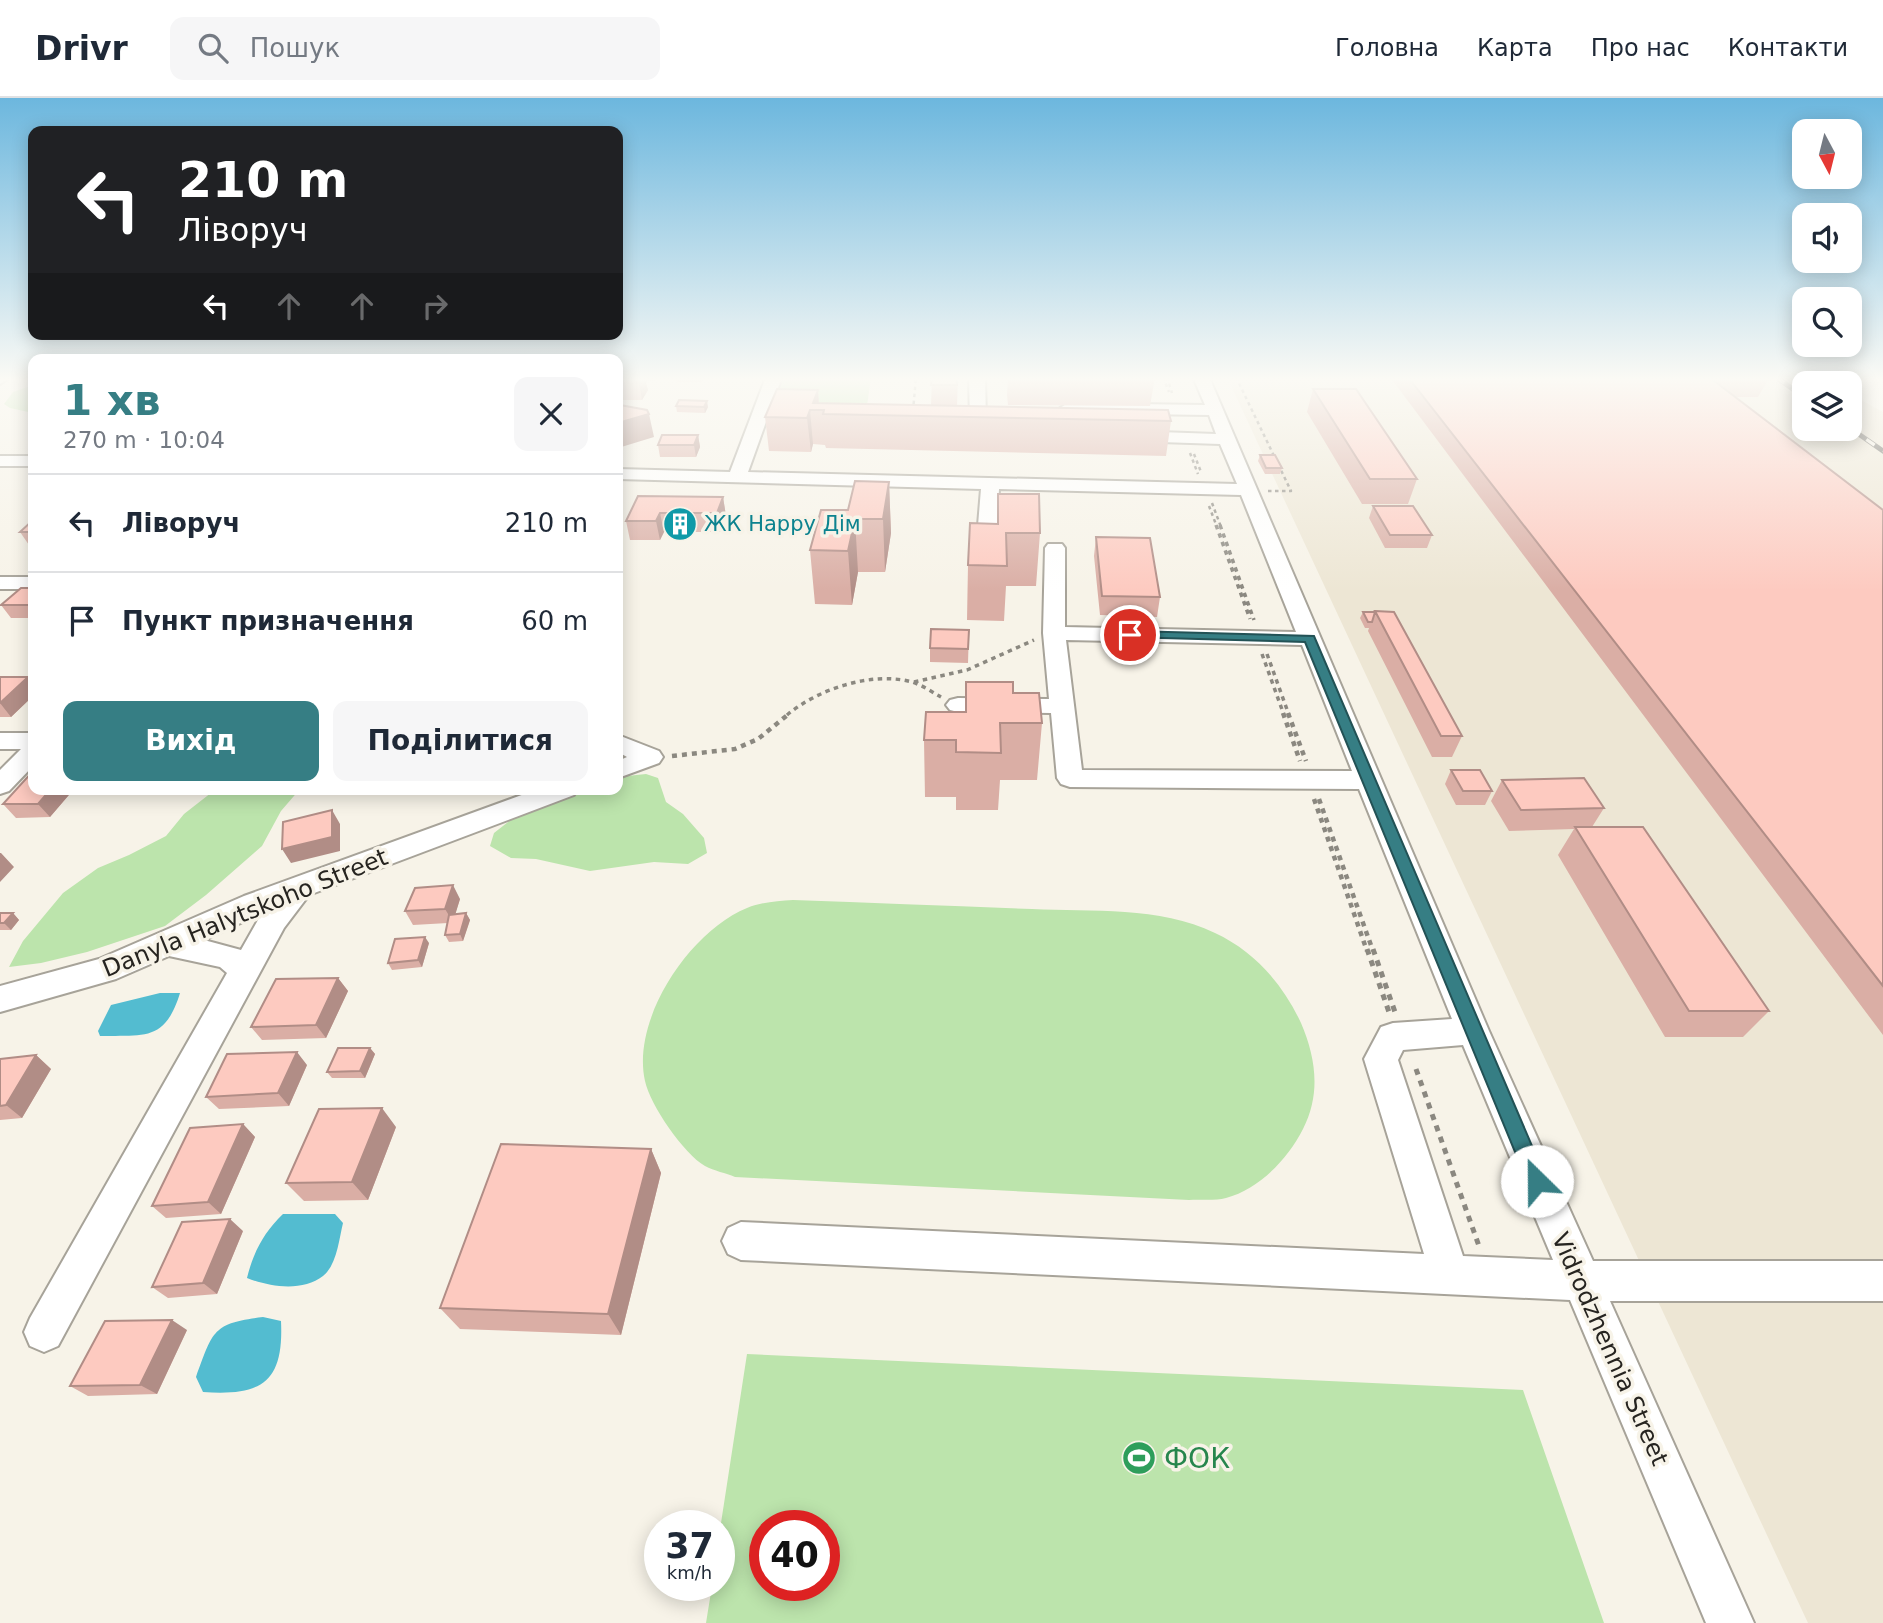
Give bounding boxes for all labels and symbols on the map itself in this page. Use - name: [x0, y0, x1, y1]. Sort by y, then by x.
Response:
- north arrow: [1792, 119, 1862, 189]
- building icon: ЖК Happy Дім: [661, 505, 699, 543]
- place label: ЖК Happy Дім: [704, 512, 861, 536]
- pin: [1100, 605, 1160, 665]
- street label: Danyla Halytskoho Street: [98, 843, 392, 983]
- position arrow: [1500, 1144, 1574, 1218]
- street label: Vidrodzhennia Street: [1546, 1228, 1674, 1470]
- sports icon: ФОК: [1120, 1439, 1158, 1477]
- place label: ФОК: [1164, 1442, 1230, 1475]
- speed limit sign: 40: [749, 1510, 840, 1601]

